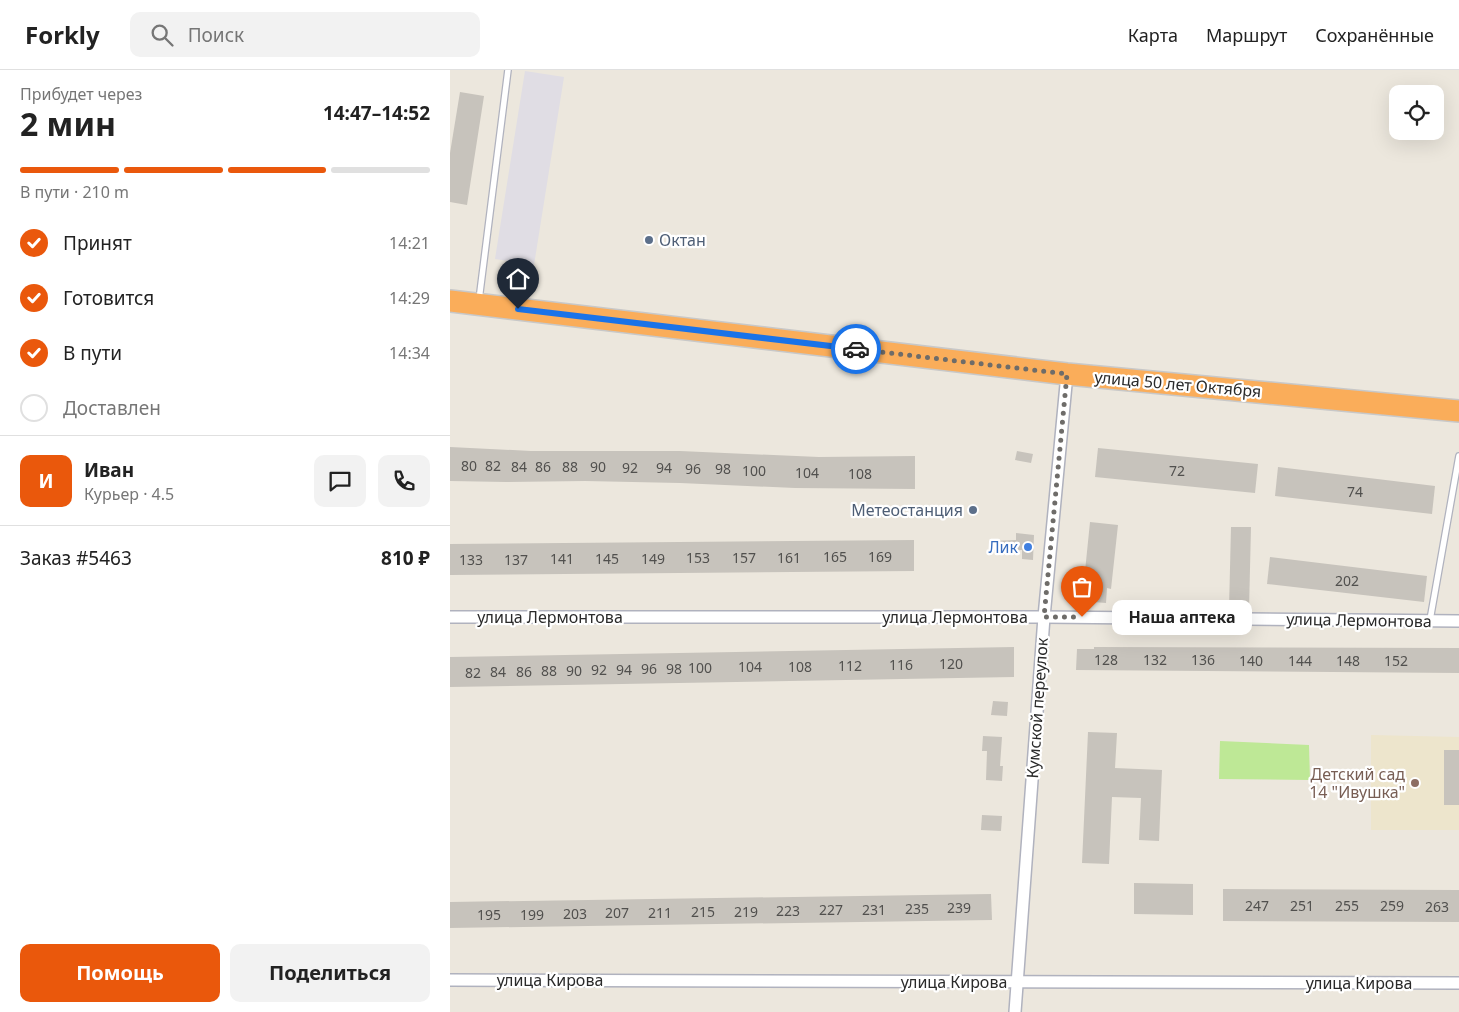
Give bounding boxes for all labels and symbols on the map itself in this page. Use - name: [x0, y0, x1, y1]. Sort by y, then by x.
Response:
- place label: Октан: [659, 229, 706, 251]
- marker: Октан: [643, 234, 655, 246]
- pin: [497, 258, 539, 309]
- courier: [831, 324, 881, 374]
- street label: улица 50 лет Октября: [1094, 366, 1262, 402]
- house number: 80: [461, 456, 477, 475]
- house number: 82: [485, 456, 501, 475]
- house number: 84: [511, 457, 527, 476]
- house number: 86: [535, 457, 551, 476]
- house number: 88: [562, 457, 578, 476]
- house number: 90: [590, 457, 606, 476]
- house number: 92: [622, 458, 638, 477]
- house number: 94: [656, 458, 672, 477]
- house number: 96: [685, 459, 701, 478]
- house number: 98: [715, 459, 731, 478]
- house number: 100: [742, 461, 766, 480]
- house number: 72: [1169, 461, 1185, 480]
- house number: 104: [795, 463, 819, 482]
- house number: 108: [848, 464, 872, 483]
- house number: 74: [1347, 482, 1363, 501]
- place label: Метеостанция: [851, 499, 963, 521]
- marker: Метеостанция: [967, 504, 979, 516]
- place label: Лик: [988, 536, 1018, 558]
- marker: Лик: [1022, 541, 1034, 553]
- house number: 165: [823, 547, 847, 566]
- house number: 169: [868, 547, 892, 566]
- house number: 153: [686, 548, 710, 567]
- house number: 157: [732, 548, 756, 567]
- house number: 161: [777, 548, 801, 567]
- house number: 141: [550, 549, 574, 568]
- house number: 145: [595, 549, 619, 568]
- house number: 149: [641, 549, 665, 568]
- house number: 133: [459, 550, 483, 569]
- house number: 137: [504, 550, 528, 569]
- pin: [1061, 566, 1103, 617]
- house number: 202: [1335, 571, 1359, 590]
- callout: Наша аптека: [1112, 600, 1252, 634]
- street label: улица Лермонтова: [477, 606, 623, 628]
- street label: улица Лермонтова: [882, 606, 1028, 628]
- street label: улица Лермонтова: [1286, 608, 1432, 632]
- street label: Кумской переулок: [1021, 636, 1053, 779]
- house number: 128: [1094, 650, 1118, 669]
- house number: 132: [1143, 650, 1167, 669]
- house number: 136: [1191, 650, 1215, 669]
- house number: 140: [1239, 651, 1263, 670]
- house number: 144: [1288, 651, 1312, 670]
- house number: 148: [1336, 651, 1360, 670]
- house number: 152: [1384, 651, 1408, 670]
- house number: 120: [939, 654, 963, 673]
- house number: 116: [889, 655, 913, 674]
- house number: 112: [838, 656, 862, 675]
- house number: 104: [738, 657, 762, 676]
- house number: 108: [788, 657, 812, 676]
- house number: 100: [688, 658, 712, 677]
- house number: 96: [641, 659, 657, 678]
- house number: 98: [666, 659, 682, 678]
- house number: 92: [591, 660, 607, 679]
- house number: 94: [616, 660, 632, 679]
- house number: 88: [541, 661, 557, 680]
- house number: 90: [566, 661, 582, 680]
- house number: 84: [490, 662, 506, 681]
- house number: 86: [516, 662, 532, 681]
- house number: 82: [465, 663, 481, 682]
- place label: Детский сад 14 "Ивушка": [1309, 763, 1405, 803]
- marker: Детский сад 14 "Ивушка": [1409, 777, 1421, 789]
- house number: 247: [1245, 896, 1269, 915]
- house number: 251: [1290, 896, 1314, 915]
- house number: 255: [1335, 896, 1359, 915]
- house number: 259: [1380, 896, 1404, 915]
- house number: 263: [1425, 897, 1449, 916]
- house number: 239: [947, 898, 971, 917]
- house number: 235: [905, 899, 929, 918]
- house number: 227: [819, 900, 843, 919]
- house number: 231: [862, 900, 886, 919]
- house number: 223: [776, 901, 800, 920]
- house number: 215: [691, 902, 715, 921]
- house number: 219: [734, 902, 758, 921]
- house number: 207: [605, 903, 629, 922]
- house number: 211: [648, 903, 672, 922]
- house number: 203: [563, 904, 587, 923]
- house number: 195: [477, 905, 501, 924]
- house number: 199: [520, 905, 544, 924]
- street label: улица Кирова: [497, 969, 603, 991]
- street label: улица Кирова: [901, 971, 1007, 993]
- street label: улица Кирова: [1306, 972, 1412, 994]

